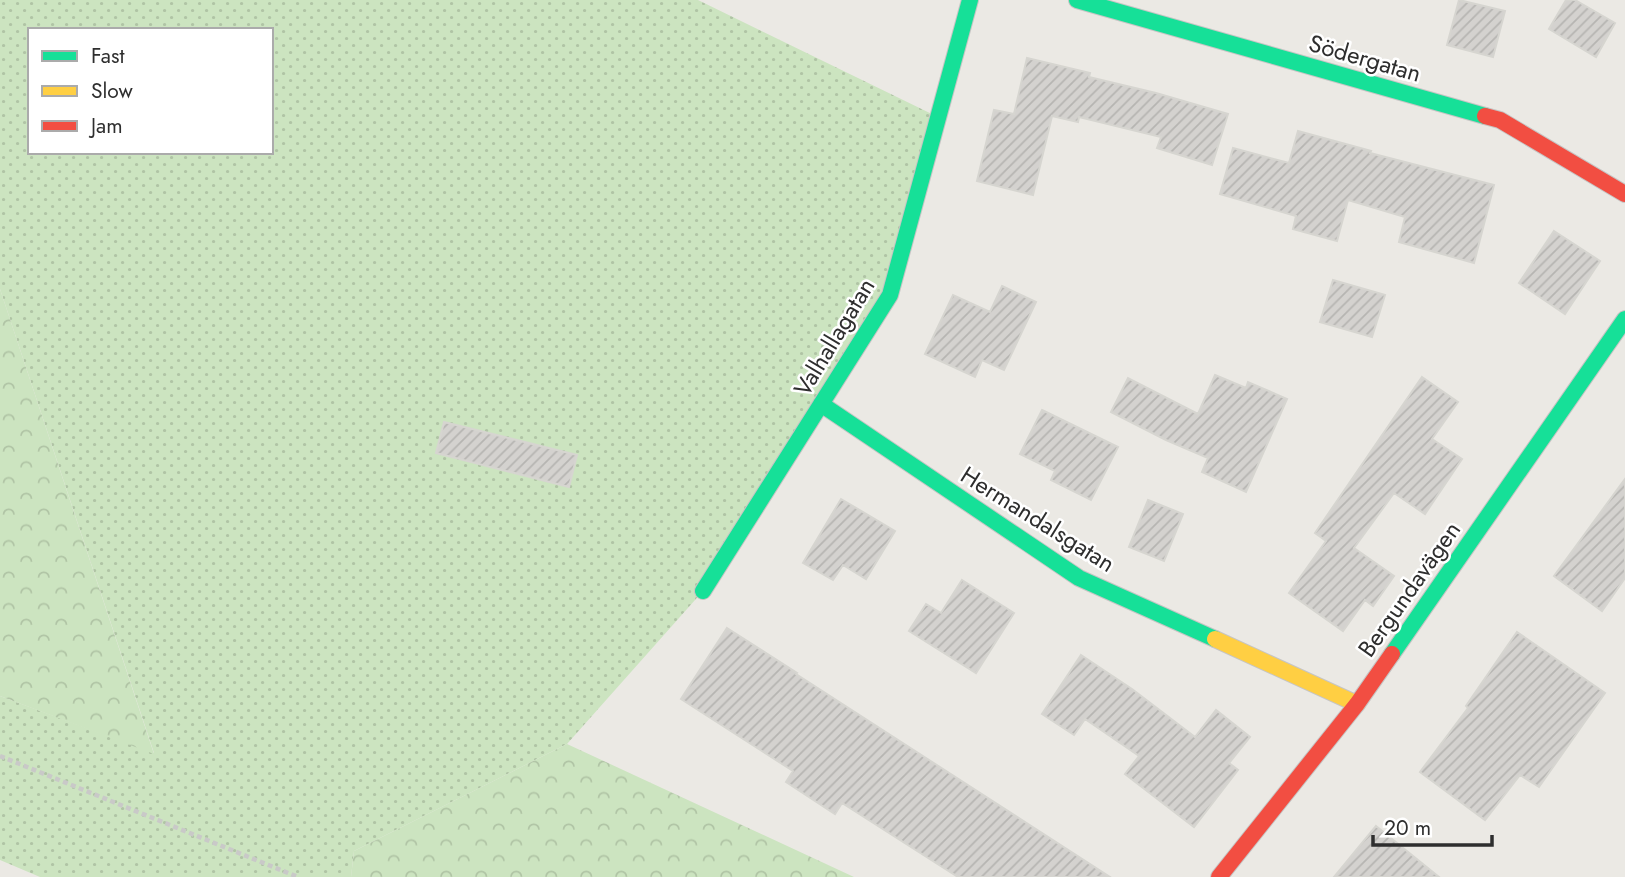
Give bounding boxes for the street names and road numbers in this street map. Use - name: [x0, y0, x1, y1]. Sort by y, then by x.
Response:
- street label: Södergatan: [1305, 25, 1425, 91]
- street label: Valhallagatan: [785, 271, 883, 403]
- street label: Hermandalsgatan: [954, 457, 1122, 581]
- street label: Bergundavägen: [1349, 514, 1469, 664]

